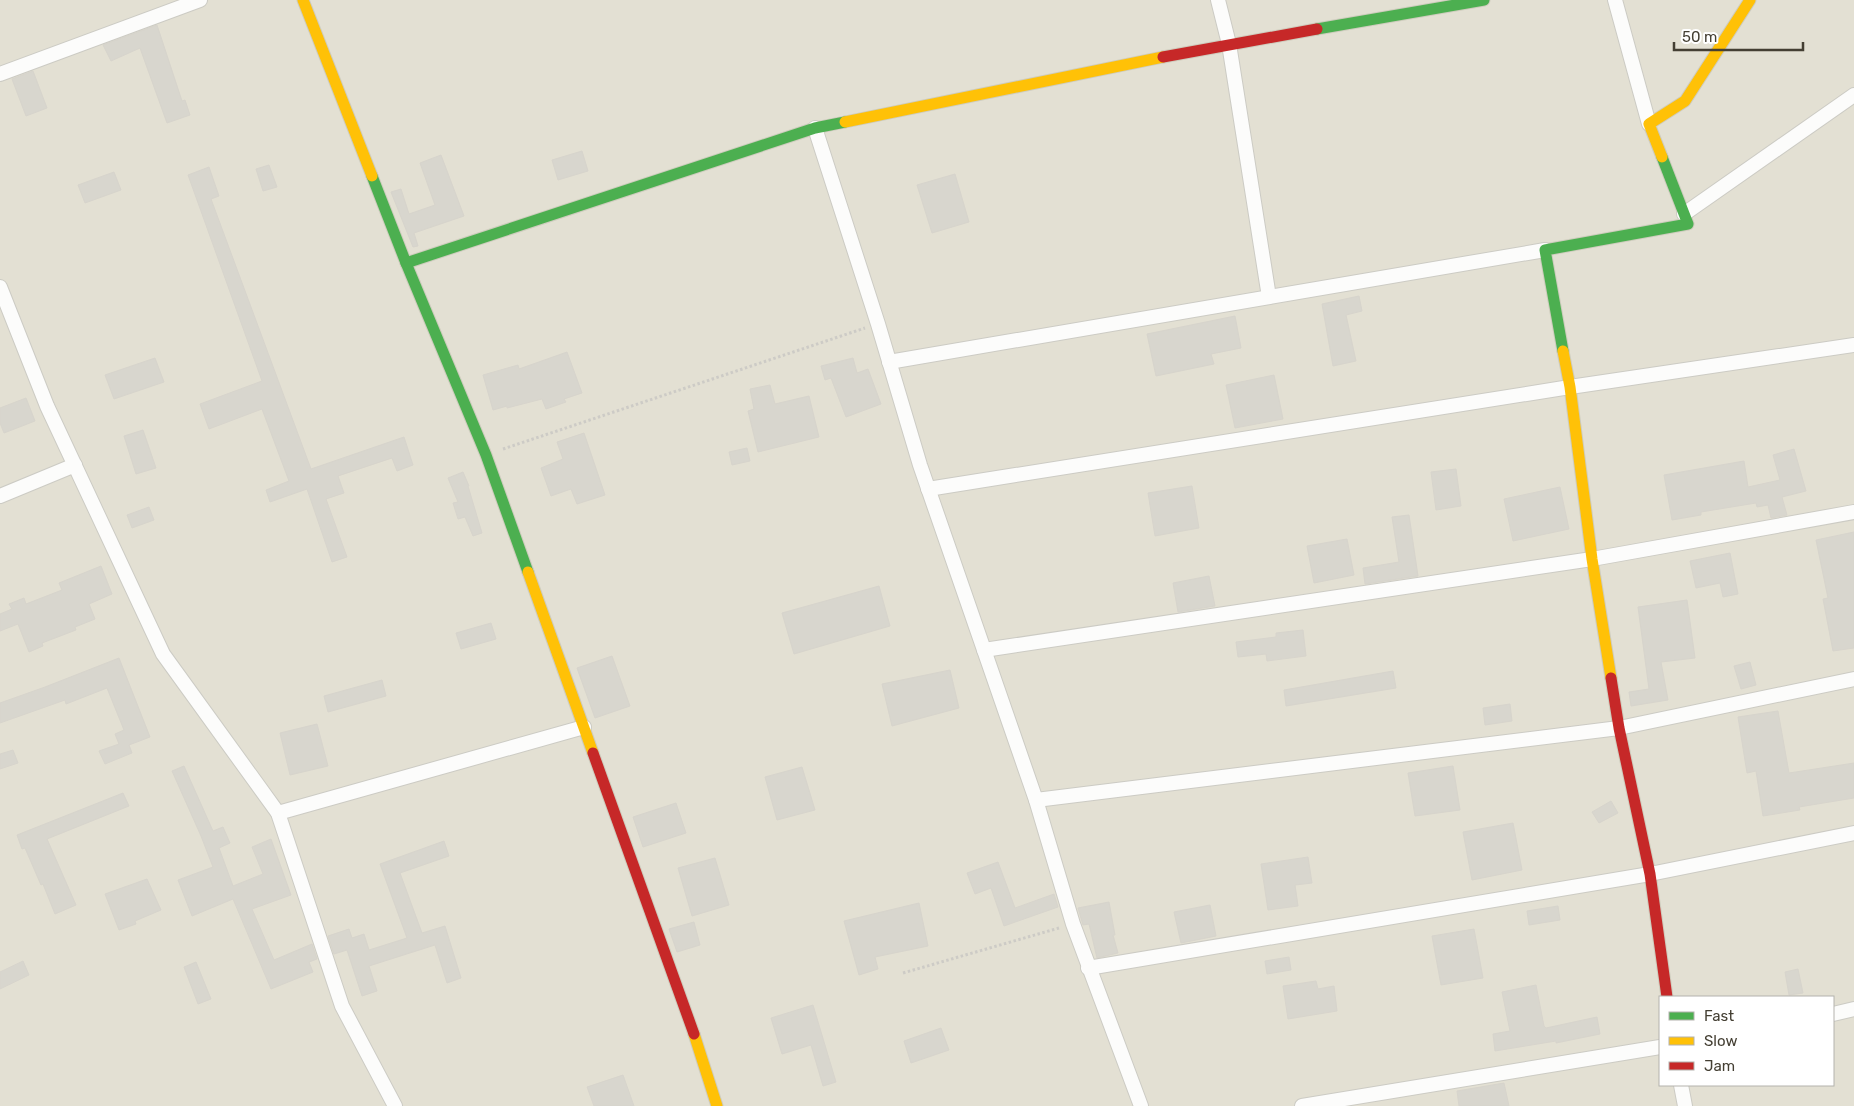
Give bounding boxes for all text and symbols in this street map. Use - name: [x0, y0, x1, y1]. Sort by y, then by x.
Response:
- scale bar: [1674, 20, 1803, 52]
- text: 50 m: [1682, 28, 1717, 46]
- legend: [1659, 996, 1834, 1086]
- text: Fast: [1704, 1007, 1734, 1025]
- text: Slow: [1704, 1032, 1737, 1050]
- text: Jam: [1704, 1057, 1735, 1075]

